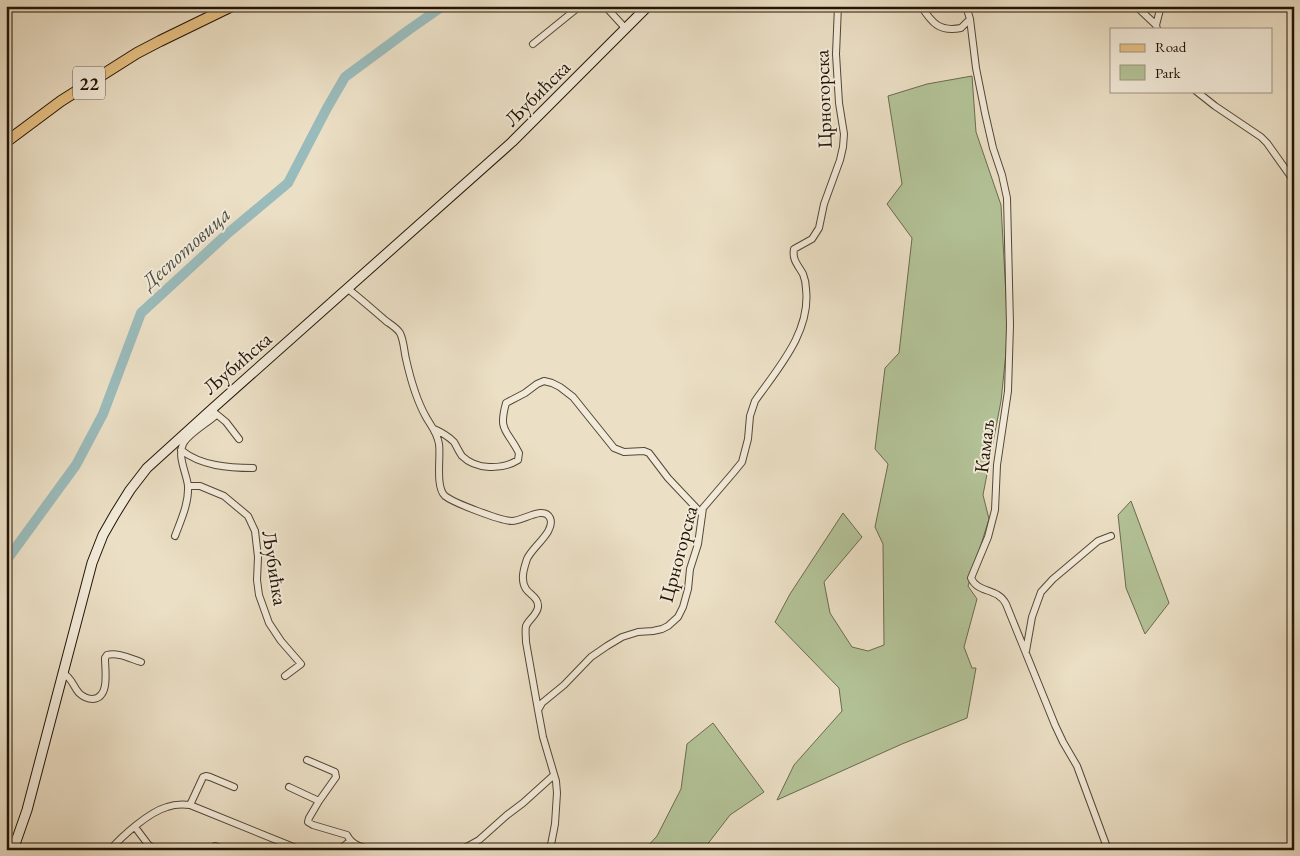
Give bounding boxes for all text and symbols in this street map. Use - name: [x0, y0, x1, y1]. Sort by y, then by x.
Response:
- legend: [1110, 28, 1272, 92]
- text: Road: [1155, 37, 1187, 56]
- street label: Црногорска: [808, 49, 838, 149]
- street label: Љубићска: [498, 54, 576, 132]
- text: Park: [1155, 63, 1182, 82]
- road number: 22: [73, 66, 105, 100]
- water label: Деспотовица: [134, 201, 236, 296]
- street label: Љубићска: [197, 326, 277, 400]
- street label: Камаљ: [968, 418, 1000, 474]
- street label: Црногорска: [653, 503, 703, 605]
- street label: Љубићка: [256, 529, 294, 607]

